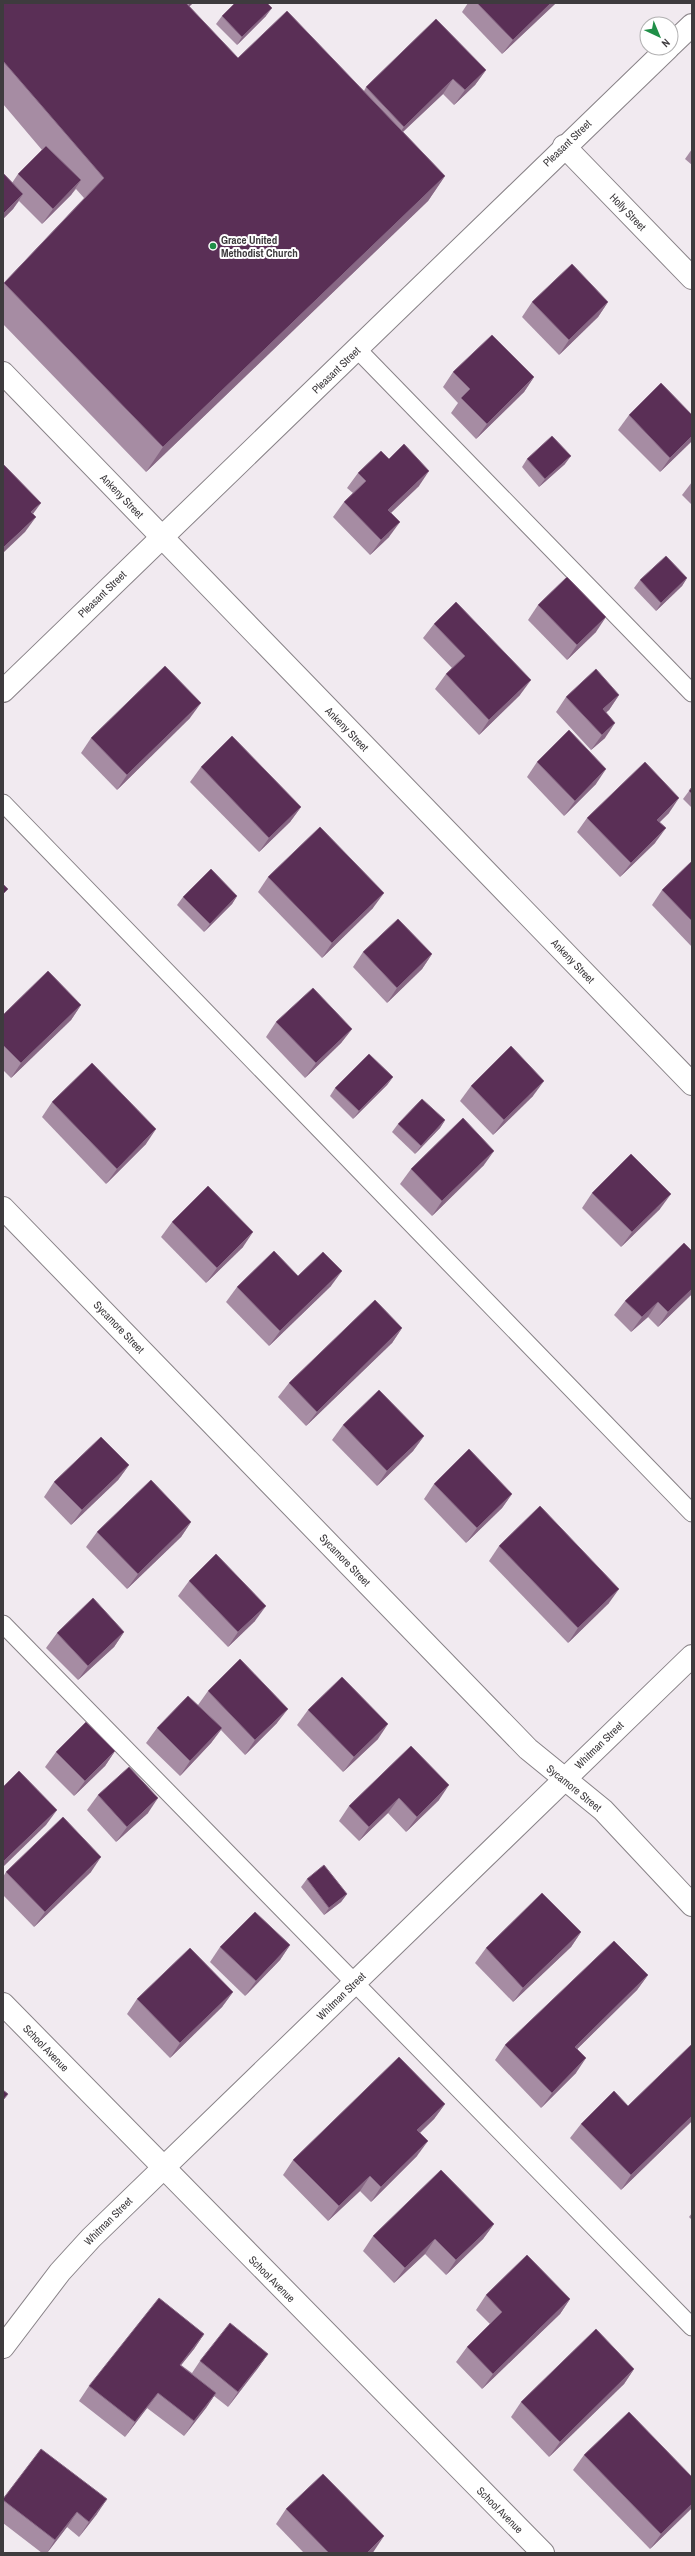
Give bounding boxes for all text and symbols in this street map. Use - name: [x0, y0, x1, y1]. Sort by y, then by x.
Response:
- north arrow: [639, 16, 679, 56]
- text: N: [659, 36, 673, 50]
- street label: Pleasant Street: [540, 116, 594, 169]
- street label: Holly Street: [607, 190, 650, 234]
- place label: Grace United Methodist Church: [221, 233, 298, 260]
- marker: Grace United Methodist Church: [208, 241, 218, 251]
- street label: Pleasant Street: [309, 343, 363, 396]
- street label: Ankeny Street: [97, 470, 147, 522]
- street label: Pleasant Street: [75, 567, 129, 620]
- street label: Ankeny Street: [322, 703, 372, 755]
- street label: Ankeny Street: [548, 935, 598, 987]
- street label: Sycamore Street: [91, 1298, 148, 1356]
- street label: Sycamore Street: [317, 1531, 374, 1589]
- street label: Whitman Street: [572, 1718, 627, 1772]
- street label: Sycamore Street: [543, 1761, 605, 1815]
- street label: Whitman Street: [314, 1969, 369, 2023]
- street label: School Avenue: [20, 2022, 72, 2074]
- street label: Whitman Street: [81, 2194, 135, 2248]
- street label: School Avenue: [246, 2253, 298, 2305]
- street label: School Avenue: [474, 2484, 526, 2536]

